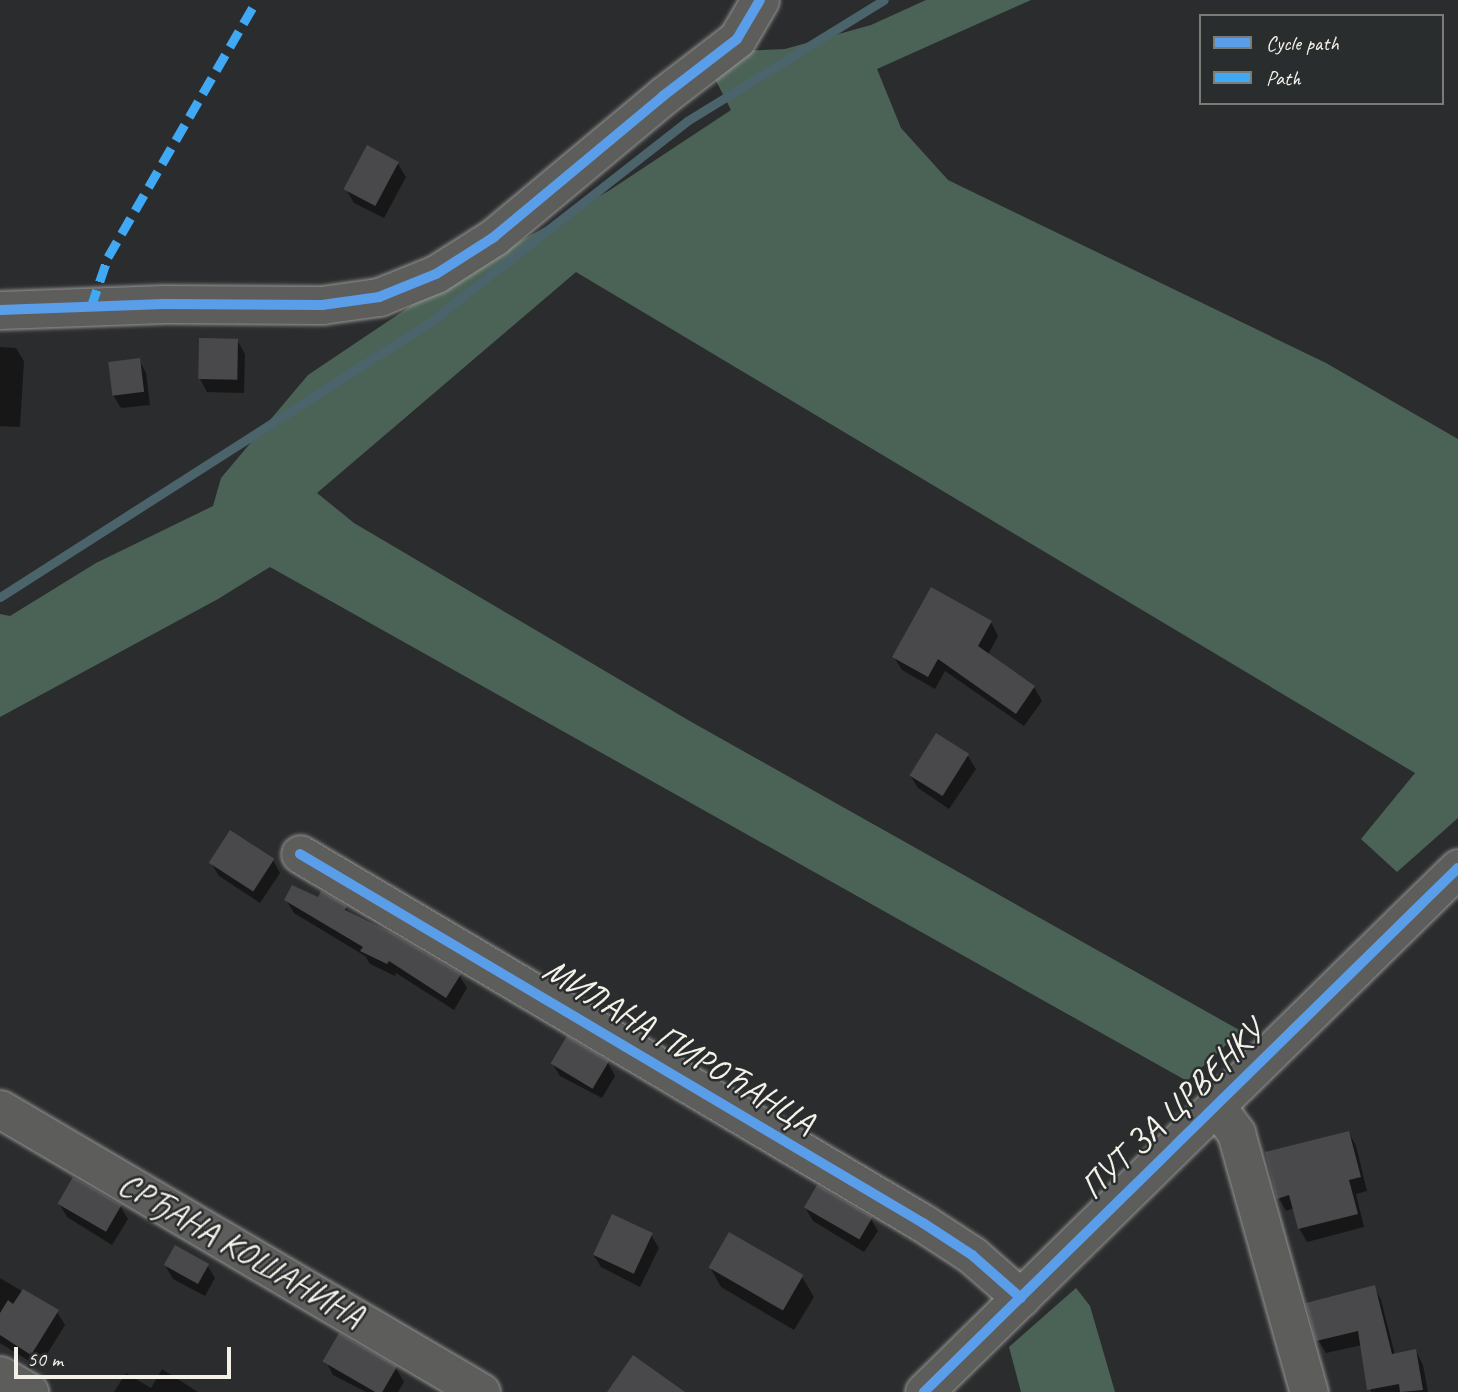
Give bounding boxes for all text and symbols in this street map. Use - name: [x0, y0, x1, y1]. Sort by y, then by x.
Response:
- legend: [1199, 14, 1444, 105]
- text: Cycle path: [1266, 30, 1339, 56]
- text: Path: [1266, 65, 1301, 91]
- street label: МИЛАНА ПИРОЋАНЦА: [536, 948, 822, 1144]
- street label: ПУТ ЗА ЦРВЕНКУ: [1071, 1011, 1273, 1209]
- street label: СРЂАНА КОШАНИНА: [111, 1163, 371, 1337]
- scale bar: [18, 1332, 234, 1376]
- text: 50 m: [27, 1346, 63, 1372]

